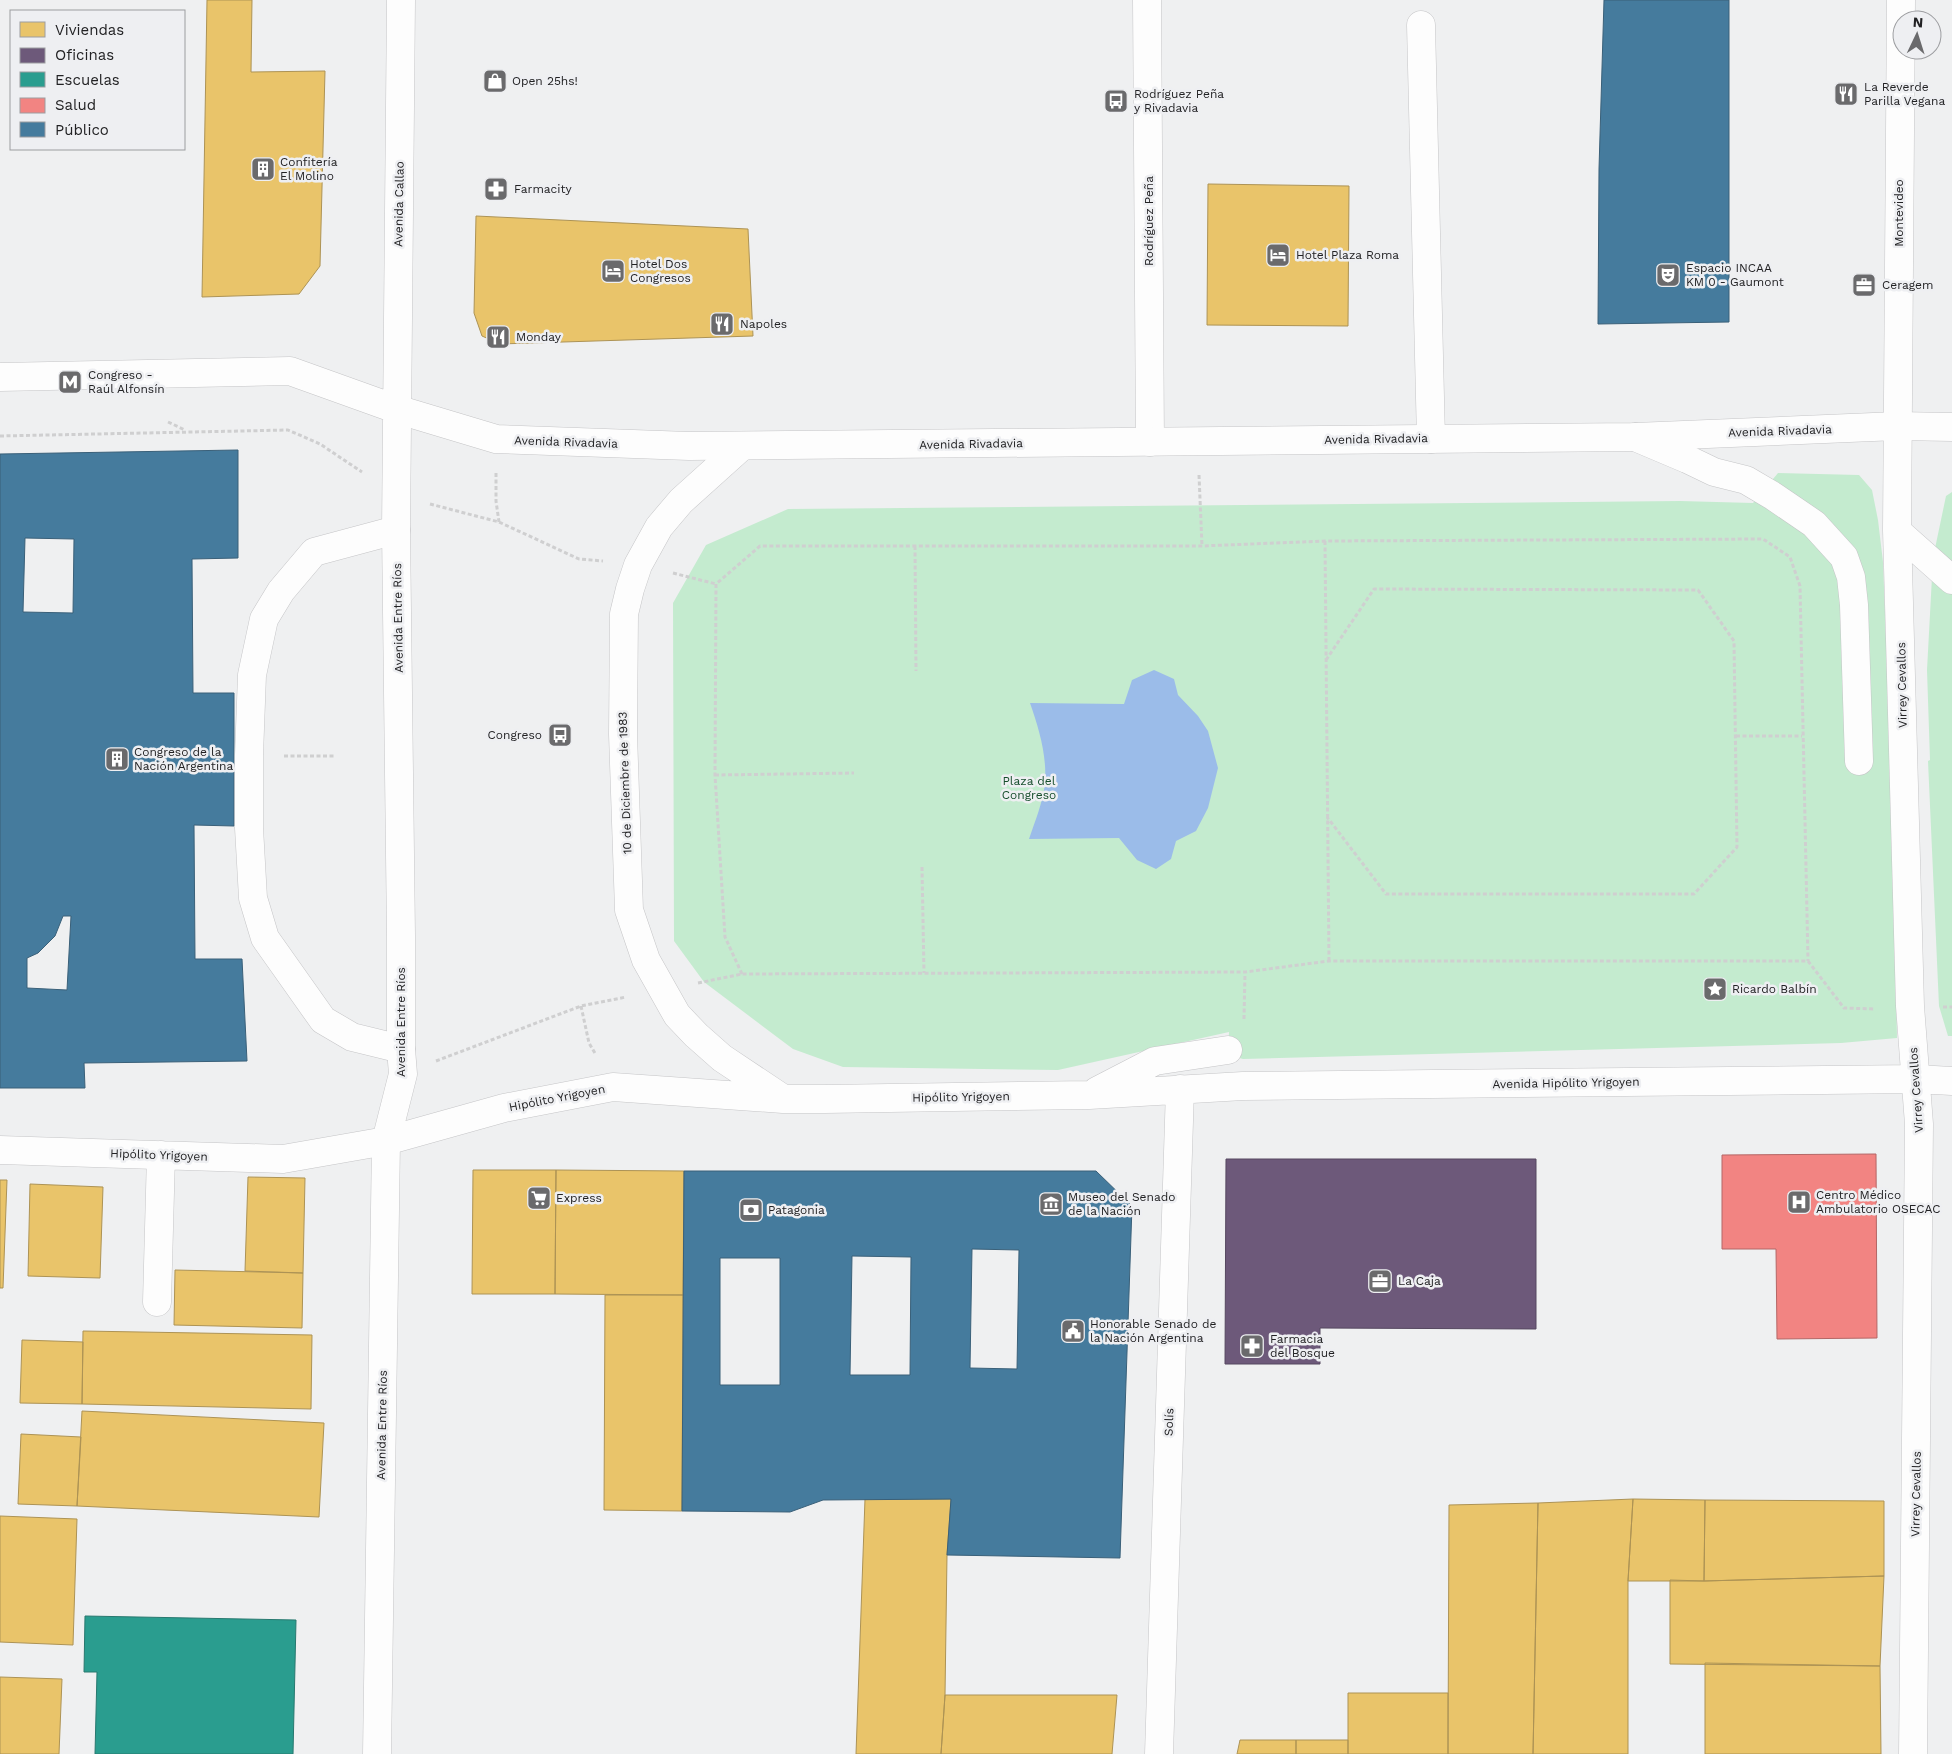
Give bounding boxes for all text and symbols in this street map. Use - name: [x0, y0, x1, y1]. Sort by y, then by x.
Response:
- legend: [10, 10, 185, 150]
- north arrow: [1892, 10, 1942, 60]
- text: N: [1912, 14, 1924, 30]
- text: Viviendas: [55, 21, 124, 39]
- text: Oficinas: [55, 46, 114, 64]
- shop icon: Open 25hs!: [482, 68, 508, 94]
- text: Escuelas: [55, 71, 120, 89]
- place label: Open 25hs!: [512, 74, 578, 88]
- place label: La Reverde Parilla Vegana: [1864, 80, 1945, 108]
- restaurant icon: La Reverde Parilla Vegana: [1833, 81, 1859, 107]
- place label: Rodríguez Peña y Rivadavia: [1134, 87, 1224, 115]
- bus stop icon: Rodríguez Peña y Rivadavia: [1103, 88, 1129, 114]
- text: Salud: [55, 96, 96, 114]
- text: Público: [55, 121, 109, 139]
- place label: Confitería El Molino: [280, 155, 338, 183]
- building icon: Confitería El Molino: [250, 156, 276, 182]
- street label: Avenida Callao: [391, 161, 407, 247]
- pharmacy icon: Farmacity: [483, 176, 509, 202]
- street label: Rodríguez Peña: [1142, 176, 1156, 266]
- street label: Montevideo: [1892, 179, 1906, 247]
- place label: Farmacity: [514, 182, 573, 196]
- hotel icon: Hotel Plaza Roma: [1265, 242, 1291, 268]
- place label: Hotel Plaza Roma: [1296, 248, 1399, 262]
- place label: Hotel Dos Congresos: [630, 257, 691, 285]
- hotel icon: Hotel Dos Congresos: [600, 258, 626, 284]
- place label: Espacio INCAA KM 0 - Gaumont: [1686, 261, 1784, 289]
- theatre icon: Espacio INCAA KM 0 - Gaumont: [1655, 262, 1681, 288]
- office icon: Ceragem: [1851, 272, 1877, 298]
- place label: Ceragem: [1882, 278, 1933, 292]
- restaurant icon: Napoles: [709, 311, 735, 337]
- place label: Napoles: [740, 317, 787, 331]
- restaurant icon: Monday: [485, 324, 511, 350]
- place label: Monday: [516, 330, 562, 344]
- place label: Congreso - Raúl Alfonsín: [88, 368, 165, 396]
- metro station icon: Congreso - Raúl Alfonsín: [57, 369, 83, 395]
- street label: Avenida Rivadavia: [1728, 422, 1832, 440]
- street label: Avenida Rivadavia: [1324, 431, 1428, 447]
- street label: Avenida Rivadavia: [514, 433, 618, 451]
- street label: Avenida Rivadavia: [919, 436, 1023, 452]
- street label: Avenida Entre Ríos: [390, 563, 406, 673]
- street label: Virrey Cevallos: [1894, 642, 1910, 728]
- street label: 10 de Diciembre de 1983: [616, 711, 634, 855]
- bus stop icon: Congreso: [547, 722, 573, 748]
- place label: Congreso: [488, 728, 542, 742]
- place label: Congreso de la Nación Argentina: [134, 745, 233, 773]
- building icon: Congreso de la Nación Argentina: [104, 746, 130, 772]
- park label: Plaza del Congreso: [1002, 774, 1056, 802]
- street label: Avenida Entre Ríos: [394, 967, 408, 1077]
- place icon: Ricardo Balbín: [1702, 976, 1728, 1002]
- place label: Ricardo Balbín: [1732, 982, 1817, 996]
- street label: Virrey Cevallos: [1906, 1047, 1926, 1133]
- street label: Avenida Hipólito Yrigoyen: [1492, 1075, 1640, 1091]
- street label: Hipólito Yrigoyen: [508, 1082, 606, 1114]
- street label: Hipólito Yrigoyen: [912, 1089, 1010, 1105]
- street label: Hipólito Yrigoyen: [110, 1146, 208, 1164]
- supermarket icon: Express: [526, 1185, 552, 1211]
- place label: Centro Médico Ambulatorio OSECAC: [1816, 1188, 1940, 1216]
- hospital icon: Centro Médico Ambulatorio OSECAC: [1786, 1189, 1812, 1215]
- place label: Museo del Senado de la Nación: [1068, 1190, 1175, 1218]
- place label: Express: [556, 1191, 602, 1205]
- museum icon: Museo del Senado de la Nación: [1038, 1191, 1064, 1217]
- bank icon: Patagonia: [738, 1197, 764, 1223]
- place label: Patagonia: [768, 1203, 825, 1217]
- office icon: La Caja: [1367, 1268, 1393, 1294]
- place label: La Caja: [1398, 1274, 1441, 1288]
- place label: Honorable Senado de la Nación Argentina: [1090, 1317, 1216, 1345]
- public building icon: Honorable Senado de la Nación Argentina: [1060, 1318, 1086, 1344]
- place label: Farmacia del Bosque: [1270, 1332, 1335, 1360]
- pharmacy icon: Farmacia del Bosque: [1239, 1333, 1265, 1359]
- street label: Avenida Entre Ríos: [374, 1370, 390, 1480]
- street label: Solís: [1162, 1408, 1176, 1436]
- street label: Virrey Cevallos: [1908, 1451, 1924, 1537]

